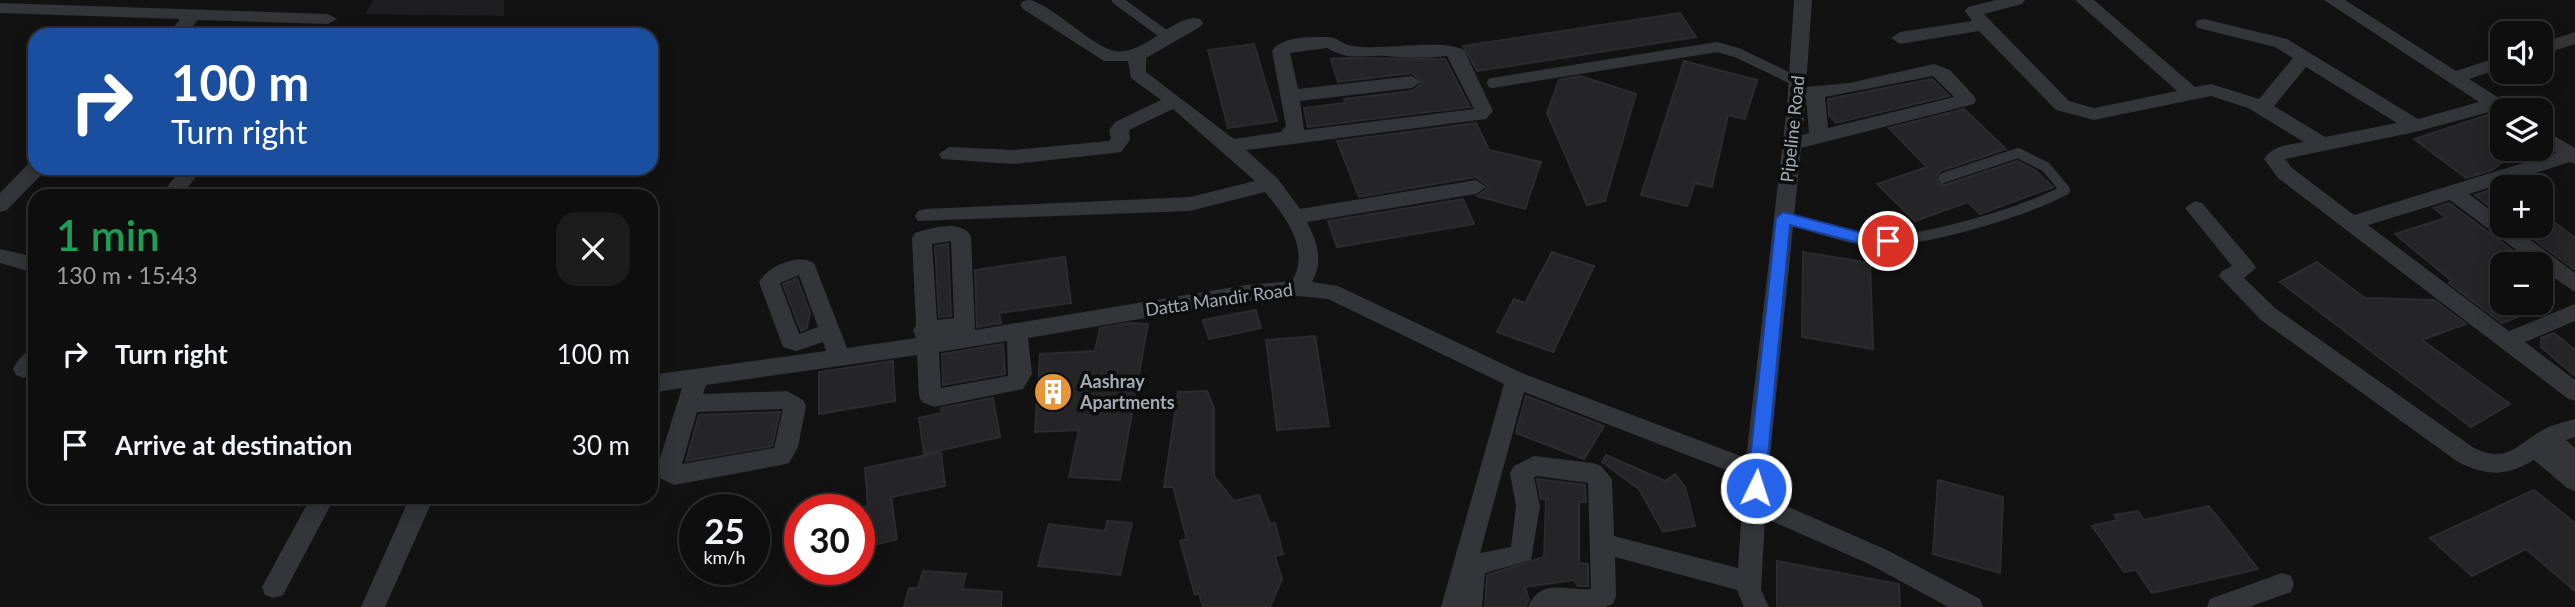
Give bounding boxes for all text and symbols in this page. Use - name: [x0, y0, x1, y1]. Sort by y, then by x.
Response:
- map controls: [2490, 21, 2553, 315]
- button: sound: [2490, 21, 2553, 84]
- text: 100 m: [171, 53, 309, 111]
- icon: right: [56, 56, 147, 147]
- street label: Pipeline Road: [1775, 74, 1809, 183]
- button: layers: [2490, 98, 2553, 161]
- text: Turn right: [171, 112, 307, 151]
- button: +: [2490, 175, 2553, 238]
- text: 1 min: [56, 210, 160, 260]
- pin: [1858, 211, 1918, 271]
- button: close: [556, 212, 630, 286]
- icon: arrive: [1869, 222, 1907, 260]
- button: −: [2490, 252, 2553, 315]
- text: 130 m · 15:43: [56, 261, 198, 289]
- street label: Datta Mandir Road: [1144, 278, 1294, 320]
- icon: right: [56, 335, 94, 373]
- text: Turn right: [115, 338, 228, 370]
- text: 100 m: [557, 338, 630, 370]
- place label: Aashray Apartments: [1079, 370, 1175, 413]
- building icon: Aashray Apartments: [1032, 371, 1074, 413]
- icon: arrive: [56, 426, 94, 464]
- text: Arrive at destination: [115, 429, 352, 461]
- text: 30 m: [572, 429, 630, 461]
- position arrow: [1719, 451, 1793, 525]
- speed limit sign: 30: [784, 494, 875, 585]
- text: 25: [704, 509, 745, 551]
- text: km/h: [703, 546, 746, 568]

